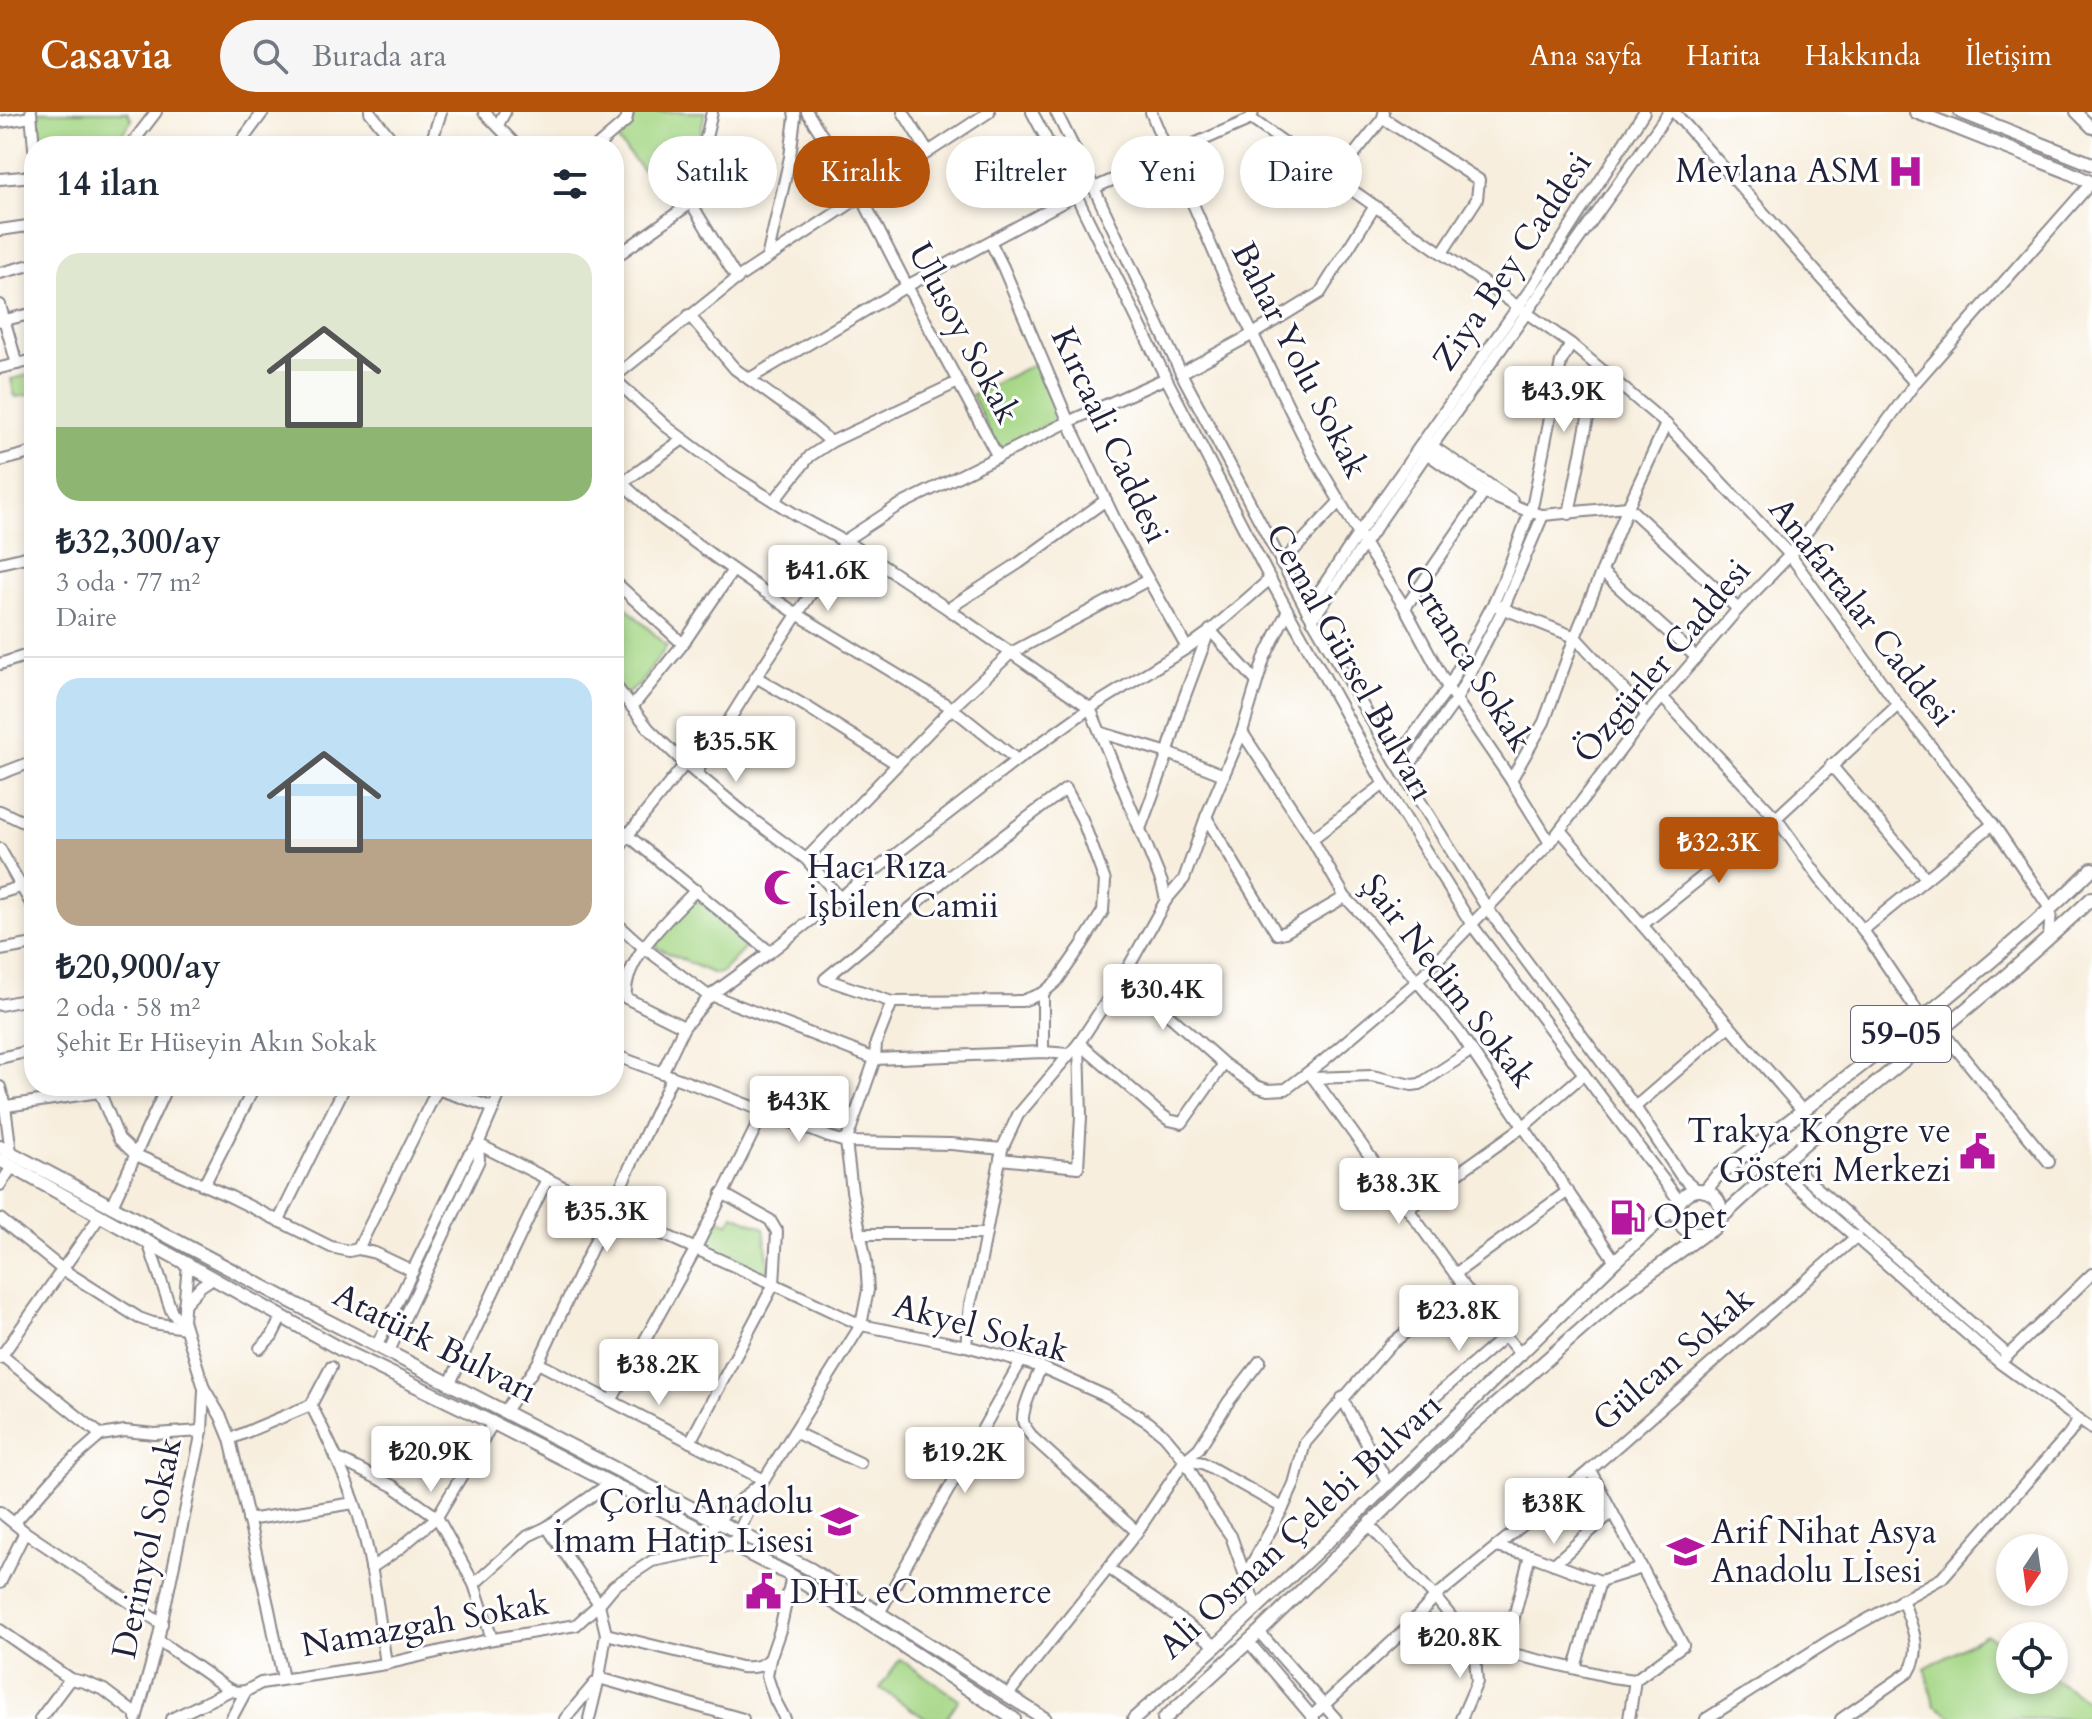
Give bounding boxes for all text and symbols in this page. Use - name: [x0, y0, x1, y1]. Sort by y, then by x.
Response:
- search box: [220, 20, 780, 92]
- text: Casavia: [40, 30, 172, 82]
- icon: search: [248, 34, 292, 78]
- text: Burada ara: [312, 36, 447, 77]
- text: Ana sayfa: [1530, 37, 1642, 75]
- text: Harita: [1686, 37, 1761, 75]
- text: Hakkında: [1805, 37, 1921, 75]
- text: İletişim: [1965, 37, 2052, 75]
- chip: Satılık: [648, 136, 777, 208]
- chip: Kiralık: [793, 136, 930, 208]
- chip: Filtreler: [946, 136, 1095, 208]
- chip: Yeni: [1111, 136, 1224, 208]
- chip: Daire: [1240, 136, 1362, 208]
- street label: Ziya Bey Caddesi: [1422, 143, 1602, 379]
- place label: Mevlana ASM: [1676, 148, 1880, 194]
- hospital icon: Mevlana ASM: [1887, 152, 1925, 190]
- text: 14 ilan: [56, 161, 159, 207]
- icon: filters: [548, 162, 592, 206]
- street label: Bahar Yolu Sokak: [1221, 234, 1380, 487]
- street label: Ulusoy Sokak: [897, 235, 1031, 432]
- icon: home: [252, 305, 396, 449]
- street label: Kırcaali Caddesi: [1040, 320, 1180, 550]
- pin: ₺43.9K: [1499, 366, 1629, 434]
- text: ₺43.9K: [1522, 374, 1606, 409]
- street label: Anafartalar Caddesi: [1758, 488, 1966, 736]
- street label: Cemal Gürsel Bulvarı: [1255, 516, 1445, 808]
- text: ₺32,300/ay: [56, 519, 221, 565]
- pin: ₺41.6K: [763, 545, 893, 613]
- street label: Özgürler Caddesi: [1563, 549, 1761, 773]
- text: ₺41.6K: [786, 553, 870, 588]
- street label: Ortanca Sokak: [1392, 556, 1544, 761]
- text: 3 oda · 77 m²: [56, 565, 200, 600]
- text: Daire: [56, 600, 117, 635]
- pin: ₺35.5K: [671, 716, 801, 784]
- text: ₺35.5K: [694, 724, 778, 759]
- icon: home: [252, 730, 396, 874]
- pin: ₺32.3K: [1654, 817, 1784, 885]
- text: ₺32.3K: [1677, 825, 1761, 860]
- place label: Hacı Rıza İşbilen Camii: [807, 844, 999, 929]
- street label: Şair Nedim Sokak: [1350, 865, 1546, 1098]
- mosque icon: Hacı Rıza İşbilen Camii: [762, 868, 800, 906]
- text: ₺20,900/ay: [56, 944, 221, 990]
- pin: ₺30.4K: [1098, 964, 1228, 1032]
- text: ₺30.4K: [1121, 972, 1205, 1007]
- text: 2 oda · 58 m²: [56, 990, 200, 1025]
- road number: 59-05: [1851, 1006, 1951, 1062]
- text: Şehit Er Hüseyin Akın Sokak: [56, 1025, 377, 1060]
- pin: ₺43K: [752, 1076, 846, 1144]
- text: ₺43K: [768, 1084, 830, 1119]
- place label: Trakya Kongre ve Gösteri Merkezi: [1687, 1108, 1951, 1193]
- public building icon: Trakya Kongre ve Gösteri Merkezi: [1958, 1132, 1996, 1170]
- pin: ₺38.3K: [1334, 1158, 1464, 1226]
- text: ₺38.3K: [1357, 1166, 1441, 1201]
- pin: ₺35.3K: [542, 1186, 672, 1254]
- text: ₺35.3K: [565, 1194, 649, 1229]
- place label: Opet: [1653, 1194, 1727, 1240]
- fuel station icon: Opet: [1608, 1198, 1646, 1236]
- street label: Atatürk Bulvarı: [325, 1272, 545, 1414]
- street label: Gülcan Sokak: [1583, 1276, 1764, 1442]
- street label: Akyel Sokak: [888, 1282, 1075, 1374]
- pin: ₺23.8K: [1394, 1285, 1524, 1353]
- text: ₺23.8K: [1417, 1293, 1501, 1328]
- pin: ₺38.2K: [594, 1339, 724, 1407]
- text: ₺38.2K: [617, 1347, 701, 1382]
- street label: Ali Osman Çelebi Bulvarı: [1149, 1383, 1451, 1669]
- pin: ₺20.9K: [366, 1426, 496, 1494]
- pin: ₺19.2K: [900, 1427, 1030, 1495]
- street label: Derinyol Sokak: [101, 1432, 193, 1663]
- text: ₺20.9K: [389, 1434, 473, 1469]
- text: ₺19.2K: [923, 1435, 1007, 1470]
- pin: ₺38K: [1507, 1478, 1601, 1546]
- place label: Çorlu Anadolu İmam Hatip Lisesi: [553, 1479, 814, 1564]
- text: ₺38K: [1523, 1486, 1585, 1521]
- school or university icon: Çorlu Anadolu İmam Hatip Lisesi: [821, 1503, 859, 1541]
- place label: Arif Nihat Asya Anadolu Lİsesi: [1711, 1509, 1937, 1594]
- school or university icon: Arif Nihat Asya Anadolu Lİsesi: [1666, 1533, 1704, 1571]
- north arrow: [1996, 1534, 2068, 1606]
- map controls: [1996, 1534, 2068, 1694]
- place label: DHL eCommerce: [790, 1569, 1052, 1615]
- public building icon: DHL eCommerce: [745, 1573, 783, 1611]
- street label: Namazgah Sokak: [298, 1579, 553, 1668]
- pin: ₺20.8K: [1395, 1612, 1525, 1680]
- text: ₺20.8K: [1418, 1620, 1502, 1655]
- button: locate: [1996, 1622, 2068, 1694]

